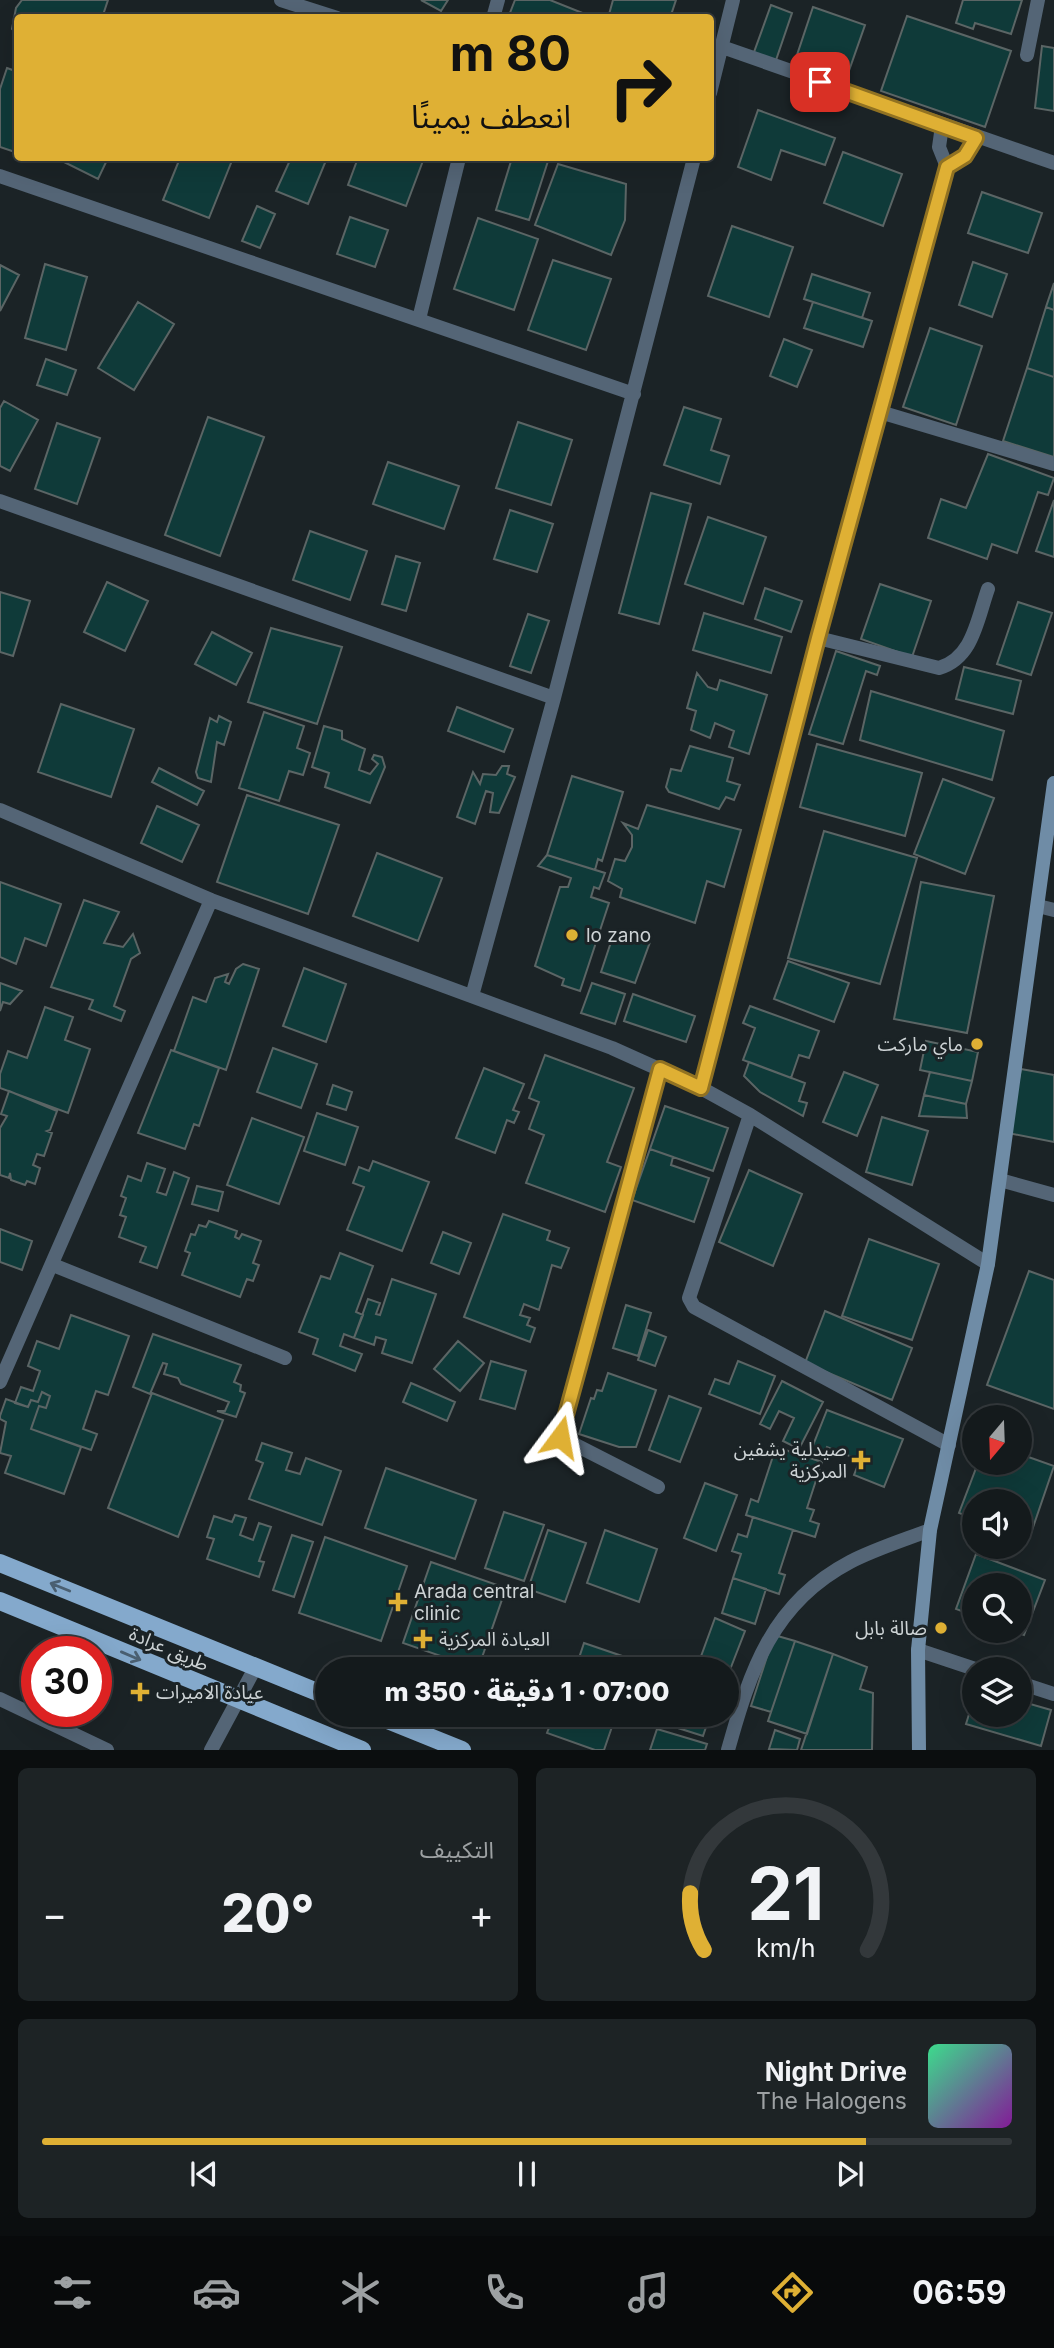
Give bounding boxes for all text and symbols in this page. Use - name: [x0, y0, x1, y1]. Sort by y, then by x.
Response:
- text: 80 m: [450, 24, 571, 83]
- icon: right: [595, 42, 686, 133]
- pin: [790, 52, 850, 112]
- icon: arrive: [801, 63, 839, 101]
- text: انعطف يمينًا: [411, 97, 571, 136]
- place label: lo zano: [586, 924, 651, 947]
- marker: lo zano: [564, 927, 580, 943]
- place label: ماي ماركت: [877, 1033, 963, 1059]
- marker: ماي ماركت: [969, 1036, 985, 1052]
- position arrow: [523, 1400, 597, 1474]
- north arrow: [962, 1405, 1032, 1475]
- map controls: [962, 1405, 1032, 1727]
- place label: صيدلية يشفين المركزية: [734, 1438, 847, 1483]
- marker: صيدلية يشفين المركزية: [853, 1452, 869, 1468]
- button: sound: [962, 1489, 1032, 1559]
- button: search: [962, 1573, 1032, 1643]
- one-way arrow: [50, 1580, 71, 1593]
- place label: Arada central clinic: [414, 1580, 534, 1625]
- marker: Arada central clinic: [388, 1592, 408, 1612]
- place label: صالة بابل: [855, 1617, 927, 1640]
- marker: صالة بابل: [933, 1620, 949, 1636]
- street label: طريق عرادة: [126, 1622, 212, 1676]
- place label: العيادة المركزية: [439, 1628, 550, 1651]
- marker: العيادة المركزية: [413, 1629, 433, 1649]
- speed limit sign: 30: [21, 1636, 112, 1727]
- one-way arrow: [119, 1650, 141, 1663]
- button: layers: [962, 1657, 1032, 1727]
- text: 07:00 · 1 دقيقة · 350 m: [384, 1676, 670, 1707]
- place label: عيادة الاميرات: [156, 1681, 263, 1704]
- marker: عيادة الاميرات: [130, 1682, 150, 1702]
- text: التكييف: [420, 1836, 494, 1864]
- text: 21: [747, 1850, 825, 1939]
- text: 20°: [221, 1882, 315, 1945]
- text: −: [42, 1891, 67, 1937]
- text: +: [469, 1891, 494, 1937]
- text: km/h: [756, 1933, 816, 1963]
- text: Night Drive: [765, 2056, 907, 2087]
- text: The Halogens: [756, 2087, 907, 2115]
- icon: previous: [185, 2155, 223, 2193]
- icon: pause: [508, 2155, 546, 2193]
- icon: next: [831, 2155, 869, 2193]
- icon: filters: [48, 2268, 97, 2317]
- icon: car: [192, 2268, 241, 2317]
- icon: climate: [336, 2268, 385, 2317]
- icon: phone: [480, 2268, 529, 2317]
- icon: music: [624, 2268, 673, 2317]
- icon: directions: [768, 2268, 817, 2317]
- text: 06:59: [912, 2273, 1006, 2312]

